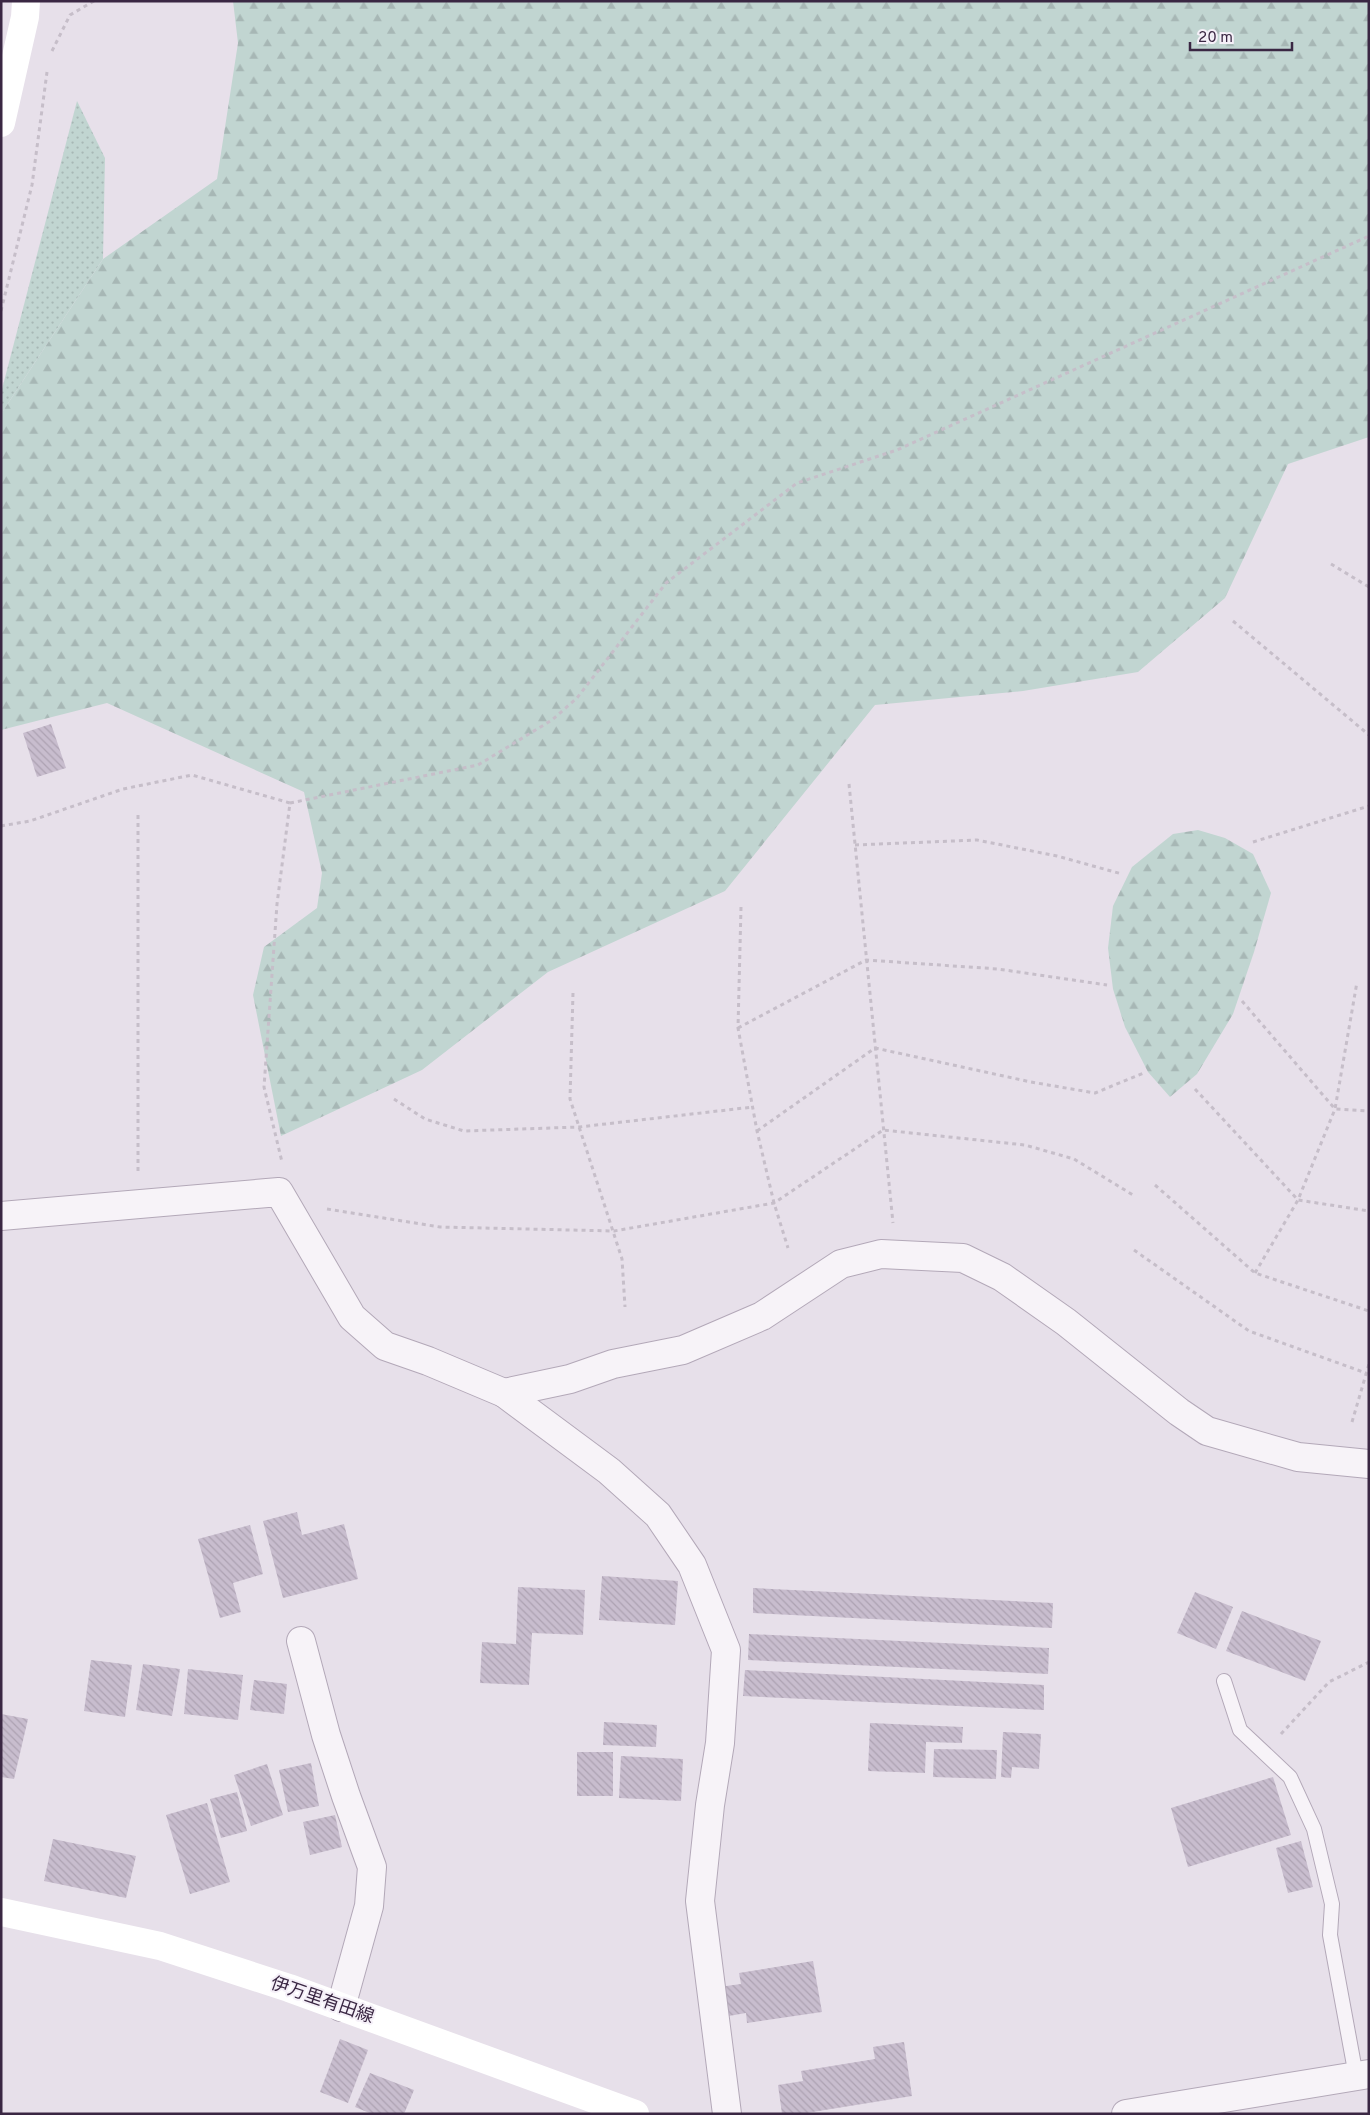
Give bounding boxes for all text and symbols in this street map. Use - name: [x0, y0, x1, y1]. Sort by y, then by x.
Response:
- scale bar: [1190, 20, 1292, 52]
- text: 20 m: [1198, 29, 1233, 48]
- street label: 伊万里有田線: [267, 1973, 377, 2029]

